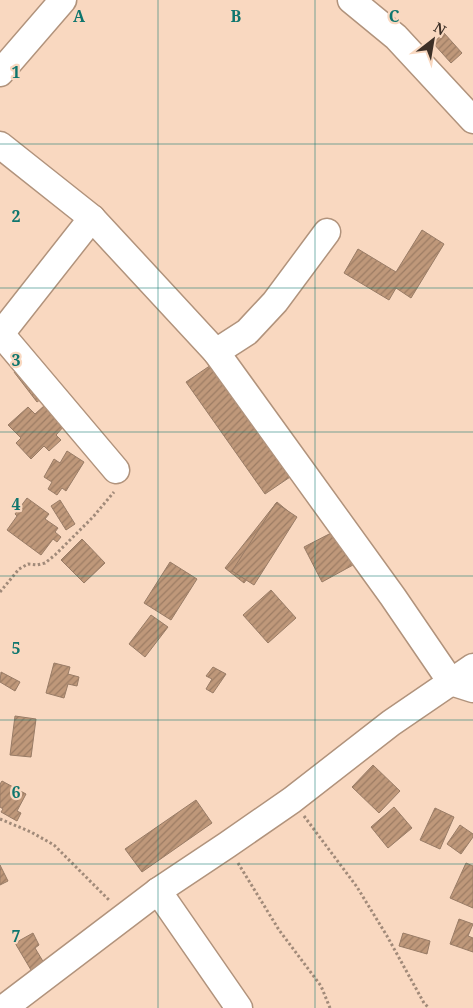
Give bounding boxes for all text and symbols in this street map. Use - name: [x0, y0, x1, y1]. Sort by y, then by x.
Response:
- text: A: [73, 5, 86, 27]
- text: B: [231, 5, 242, 27]
- text: C: [389, 5, 400, 27]
- north arrow: [408, 15, 458, 65]
- text: N: [430, 17, 450, 39]
- text: 1: [11, 61, 21, 83]
- text: 2: [11, 205, 21, 227]
- text: 3: [11, 349, 21, 371]
- text: 4: [11, 493, 21, 515]
- text: 5: [11, 637, 21, 659]
- text: 6: [11, 781, 21, 803]
- text: 7: [11, 925, 21, 947]

